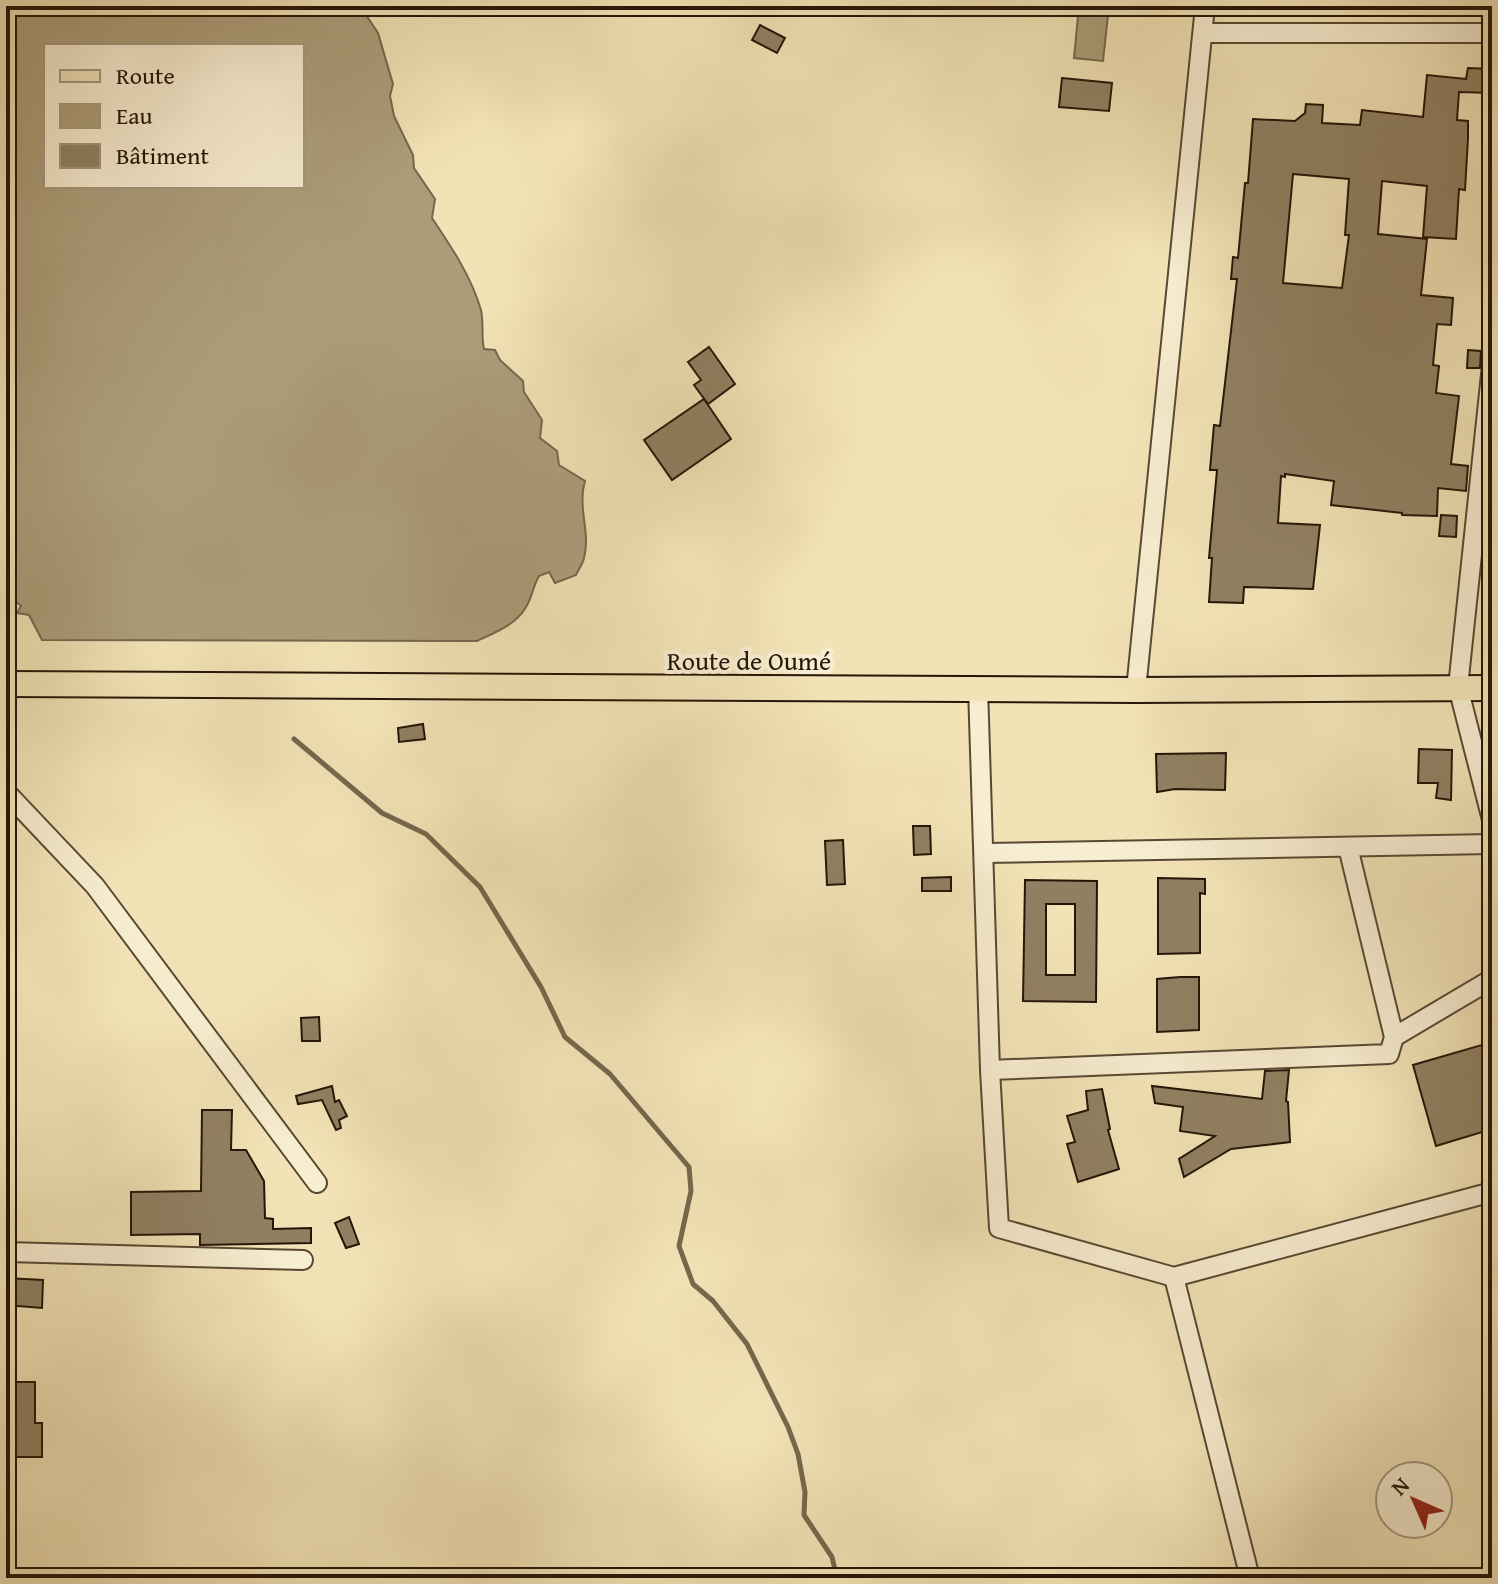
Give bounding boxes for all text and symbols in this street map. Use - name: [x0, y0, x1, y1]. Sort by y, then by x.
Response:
- legend: [44, 44, 304, 188]
- text: Route: [116, 58, 175, 93]
- text: Eau: [116, 98, 152, 133]
- text: Bâtiment: [116, 138, 210, 173]
- street label: Route de Oumé: [667, 641, 831, 680]
- north arrow: [1374, 1460, 1454, 1540]
- text: N: [1383, 1469, 1417, 1502]

